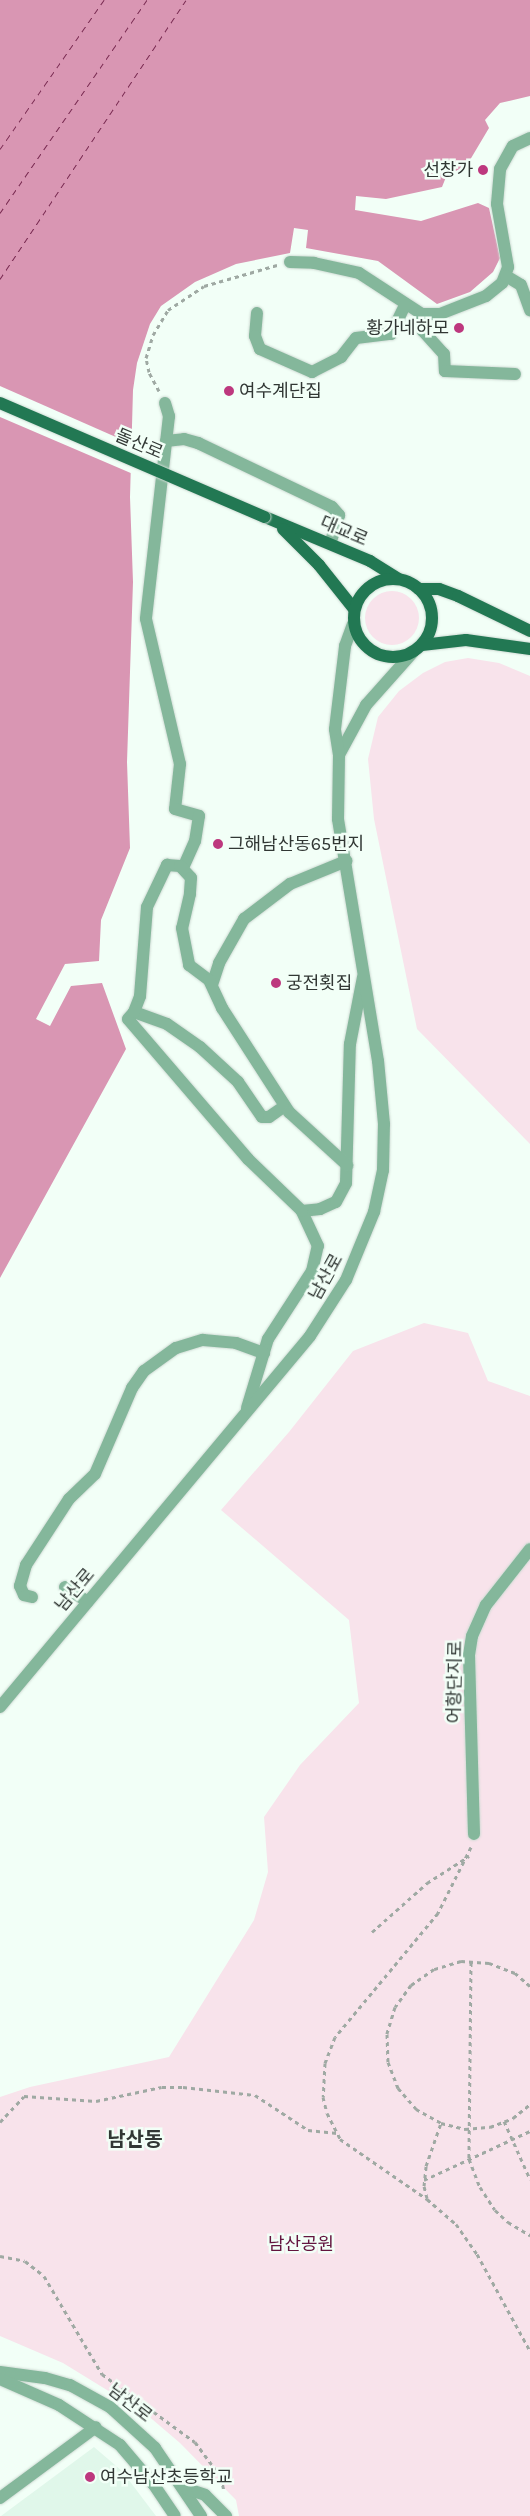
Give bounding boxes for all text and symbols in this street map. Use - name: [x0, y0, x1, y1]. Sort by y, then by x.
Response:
- place label: 선창가: [423, 159, 473, 181]
- marker: 선창가: [477, 164, 489, 176]
- place label: 황가네하모: [366, 317, 449, 339]
- marker: 황가네하모: [453, 322, 465, 334]
- place label: 여수계단집: [239, 380, 322, 402]
- marker: 여수계단집: [223, 385, 235, 397]
- street label: 돌산로: [112, 424, 166, 464]
- street label: 대교로: [317, 511, 371, 551]
- place label: 그해남산동65번지: [228, 833, 364, 855]
- marker: 그해남산동65번지: [212, 838, 224, 850]
- place label: 궁전횟집: [286, 972, 352, 994]
- marker: 궁전횟집: [270, 977, 282, 989]
- street label: 남산로: [305, 1250, 347, 1304]
- street label: 남산로: [51, 1564, 99, 1616]
- street label: 어항단지로: [443, 1640, 467, 1724]
- district label: 남산동: [107, 2127, 163, 2151]
- park label: 남산공원: [268, 2233, 334, 2255]
- street label: 남산로: [104, 2379, 156, 2427]
- place label: 여수남산초등학교: [100, 2466, 232, 2488]
- marker: 여수남산초등학교: [84, 2471, 96, 2483]

